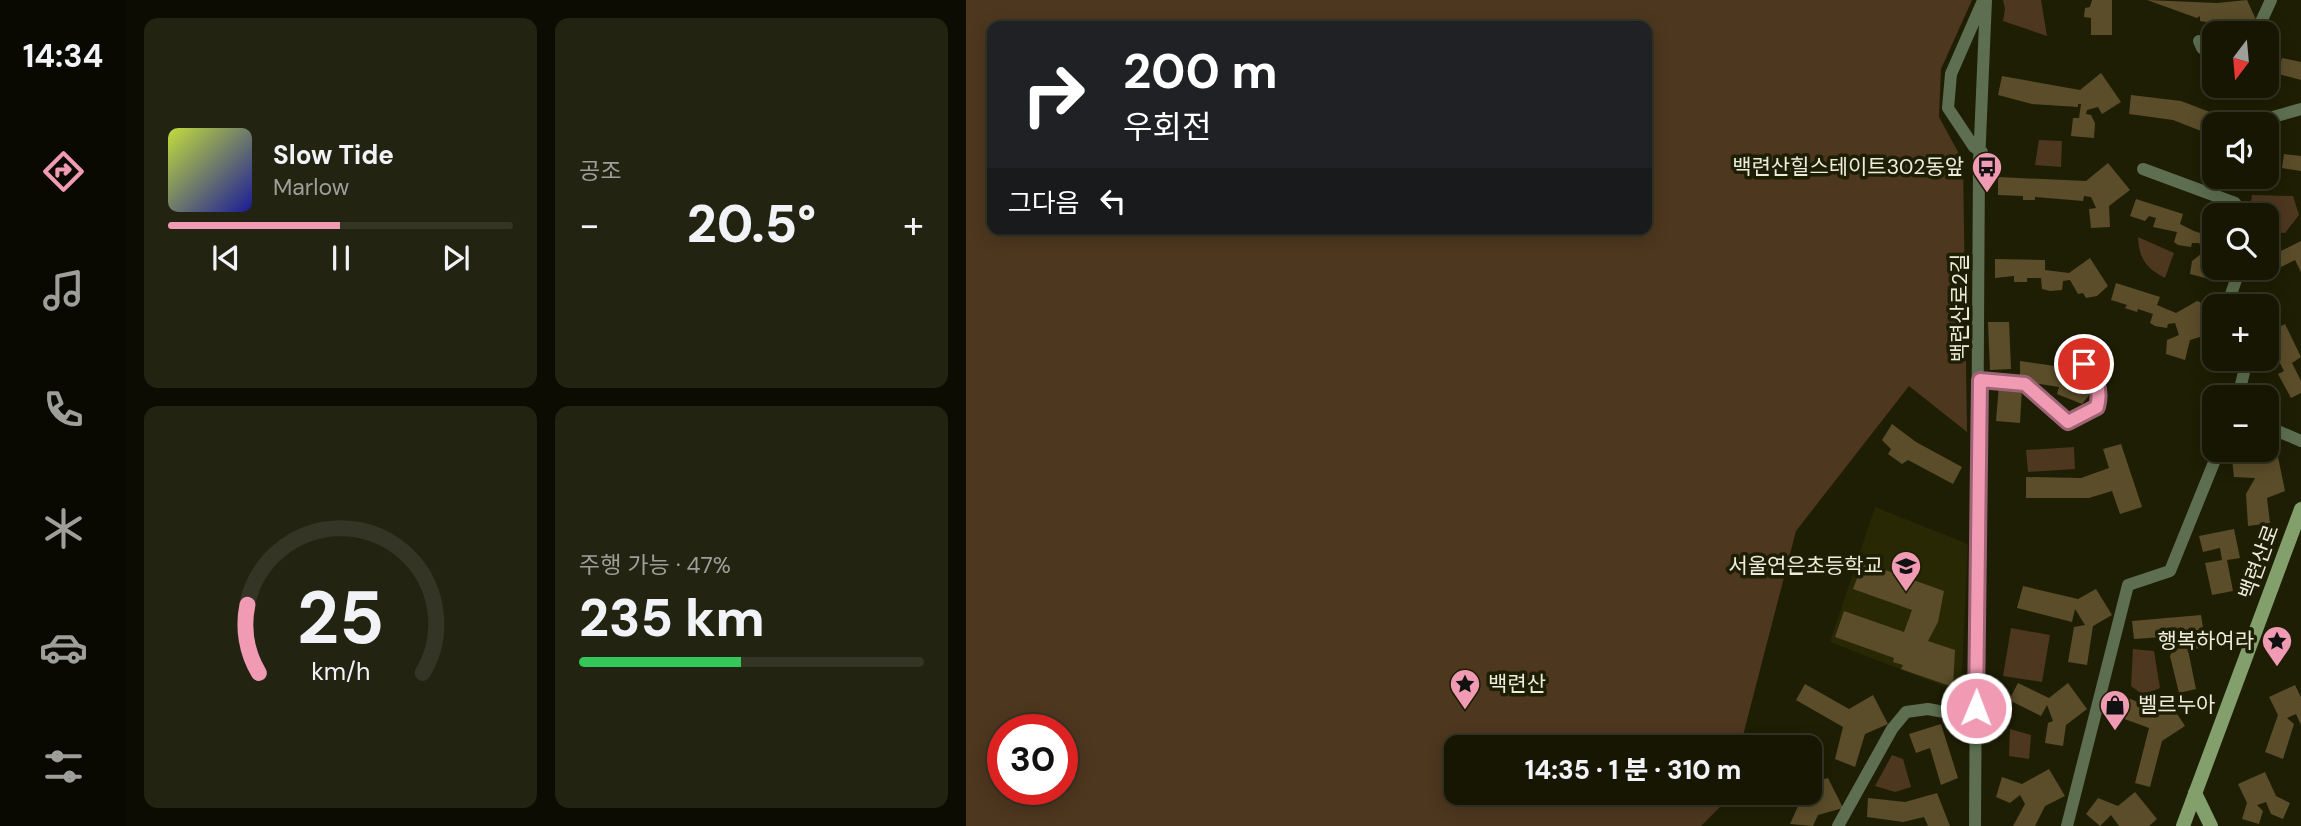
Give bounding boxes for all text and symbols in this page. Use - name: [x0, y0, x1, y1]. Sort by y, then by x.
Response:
- north arrow: [2202, 21, 2278, 98]
- map controls: [2202, 21, 2279, 462]
- text: 14:34: [23, 35, 103, 77]
- text: 200 m: [1123, 39, 1278, 103]
- icon: right: [1008, 49, 1099, 140]
- text: 우회전: [1123, 106, 1211, 148]
- button: sound: [2202, 112, 2279, 189]
- text: Slow Tide: [273, 138, 394, 172]
- icon: directions: [39, 147, 88, 196]
- bus stop icon: 백련산힐스테이트302동앞: [1970, 150, 2004, 194]
- place label: 백련산힐스테이트302동앞: [1732, 153, 1964, 181]
- text: 공조: [579, 156, 621, 186]
- text: Marlow: [273, 172, 349, 202]
- icon: left: [1094, 182, 1132, 220]
- text: 그다음: [1008, 186, 1080, 220]
- text: 20.5°: [687, 190, 816, 258]
- text: −: [579, 200, 600, 250]
- text: +: [903, 200, 924, 250]
- button: search: [2202, 203, 2279, 280]
- icon: previous: [207, 239, 245, 277]
- icon: pause: [322, 239, 360, 277]
- icon: next: [437, 239, 475, 277]
- street label: 백련산로2길: [1946, 254, 1974, 362]
- icon: music: [39, 266, 88, 315]
- button: +: [2202, 294, 2279, 371]
- pin: [2054, 334, 2114, 394]
- icon: arrive: [2065, 345, 2103, 383]
- icon: phone: [39, 385, 88, 434]
- button: −: [2202, 385, 2279, 462]
- icon: climate: [39, 504, 88, 553]
- street label: 백련산로: [2233, 521, 2285, 603]
- school or university icon: 서울연은초등학교: [1889, 549, 1923, 593]
- text: 주행 가능 · 47%: [579, 550, 731, 580]
- place label: 서울연은초등학교: [1728, 552, 1883, 580]
- text: 25: [297, 571, 384, 666]
- text: 235 km: [579, 584, 765, 652]
- icon: car: [39, 623, 88, 672]
- place icon: 행복하여라: [2260, 624, 2294, 668]
- place label: 행복하여라: [2157, 627, 2254, 655]
- text: km/h: [311, 655, 370, 688]
- place icon: 백련산: [1448, 667, 1482, 711]
- place label: 백련산: [1488, 670, 1546, 698]
- position arrow: [1939, 671, 2013, 745]
- shop icon: 벨르누아: [2098, 688, 2132, 732]
- place label: 벨르누아: [2138, 691, 2215, 719]
- speed limit sign: 30: [987, 714, 1078, 805]
- icon: filters: [39, 742, 88, 791]
- text: 14:35 · 1 분 · 310 m: [1525, 753, 1741, 787]

